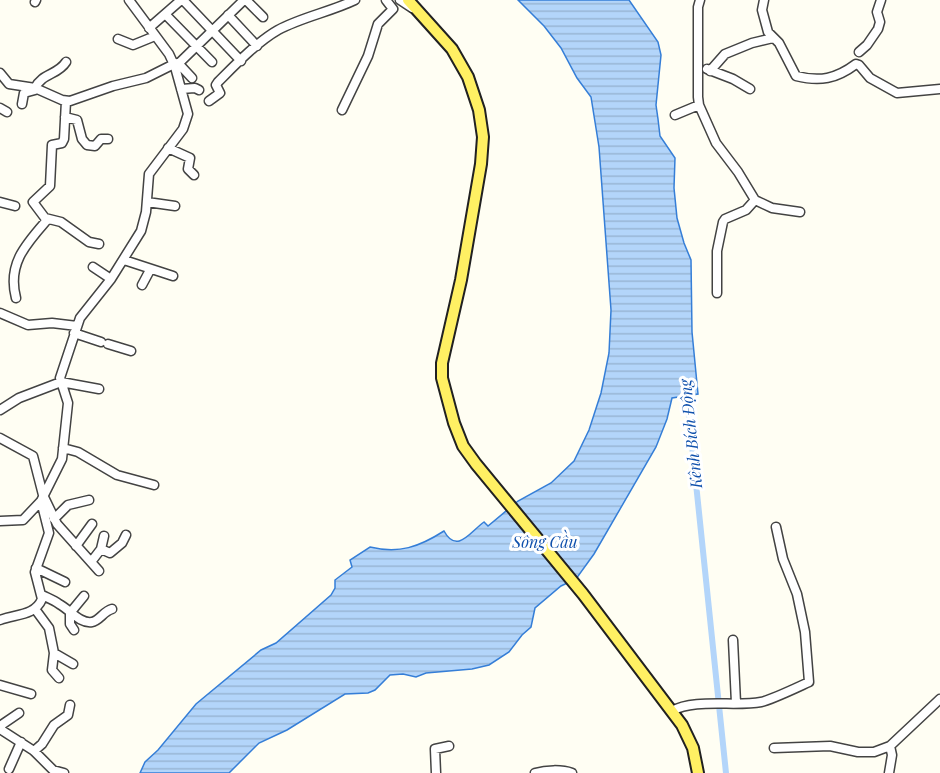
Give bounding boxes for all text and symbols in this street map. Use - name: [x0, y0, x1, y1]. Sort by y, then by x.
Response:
- water label: Kênh Bích Động: [674, 377, 706, 491]
- water label: Sông Cầu: [511, 529, 578, 552]

